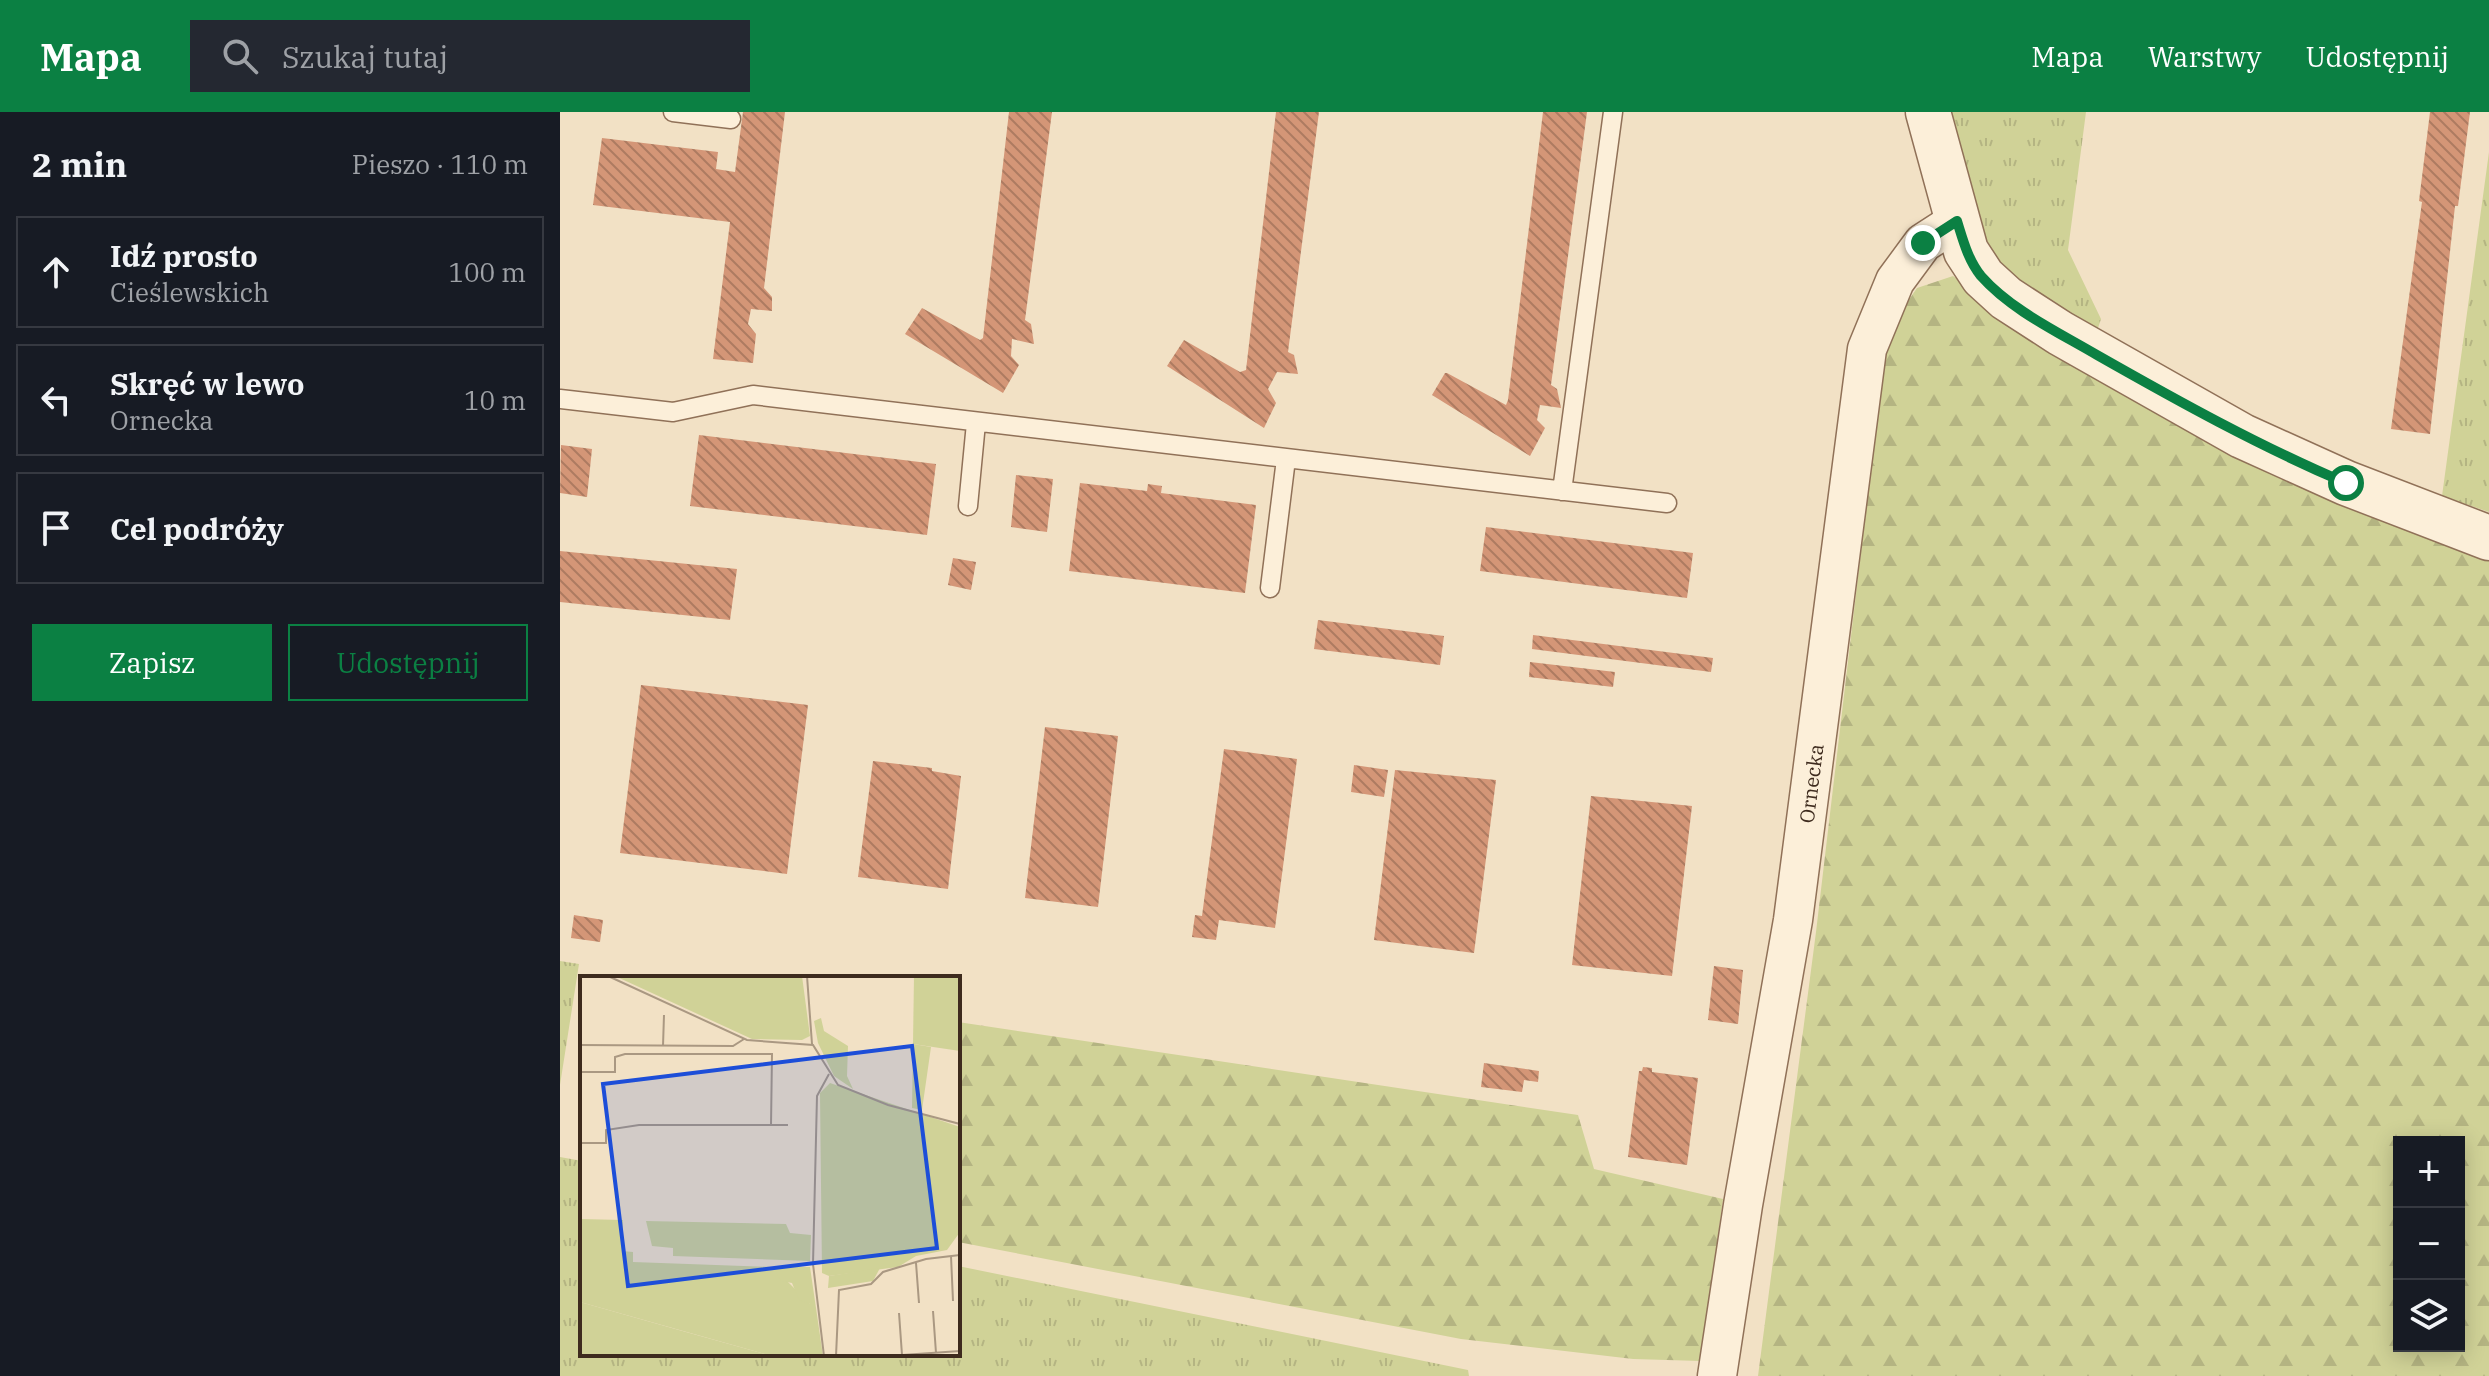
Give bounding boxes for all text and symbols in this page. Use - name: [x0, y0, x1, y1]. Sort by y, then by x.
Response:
- search box: [190, 20, 750, 92]
- text: Mapa: [40, 32, 142, 81]
- icon: search: [218, 34, 262, 78]
- text: Szukaj tutaj: [282, 37, 448, 76]
- text: Mapa: [2031, 38, 2104, 75]
- text: Warstwy: [2148, 38, 2261, 75]
- text: Udostępnij: [2305, 38, 2449, 75]
- text: 2 min: [32, 142, 127, 186]
- text: Pieszo · 110 m: [352, 147, 528, 181]
- route end: [1905, 225, 1941, 261]
- text: Idź prosto: [110, 236, 258, 275]
- icon: ahead: [34, 250, 78, 294]
- text: 100 m: [448, 255, 526, 289]
- text: Cieślewskich: [110, 275, 269, 309]
- text: Skręć w lewo: [110, 364, 304, 403]
- icon: left: [34, 378, 78, 422]
- text: 10 m: [464, 383, 526, 417]
- text: Ornecka: [110, 403, 213, 437]
- route start: [2328, 465, 2364, 501]
- icon: arrive: [34, 506, 78, 550]
- text: Cel podróży: [110, 509, 284, 548]
- button: Zapisz: [32, 624, 272, 701]
- button: Udostępnij: [288, 624, 528, 701]
- street label: Ornecka: [1792, 742, 1829, 825]
- inset map: [580, 976, 960, 1356]
- map controls: [2393, 1136, 2465, 1352]
- button: +: [2393, 1136, 2465, 1208]
- button: −: [2393, 1208, 2465, 1280]
- button: layers: [2393, 1280, 2465, 1352]

